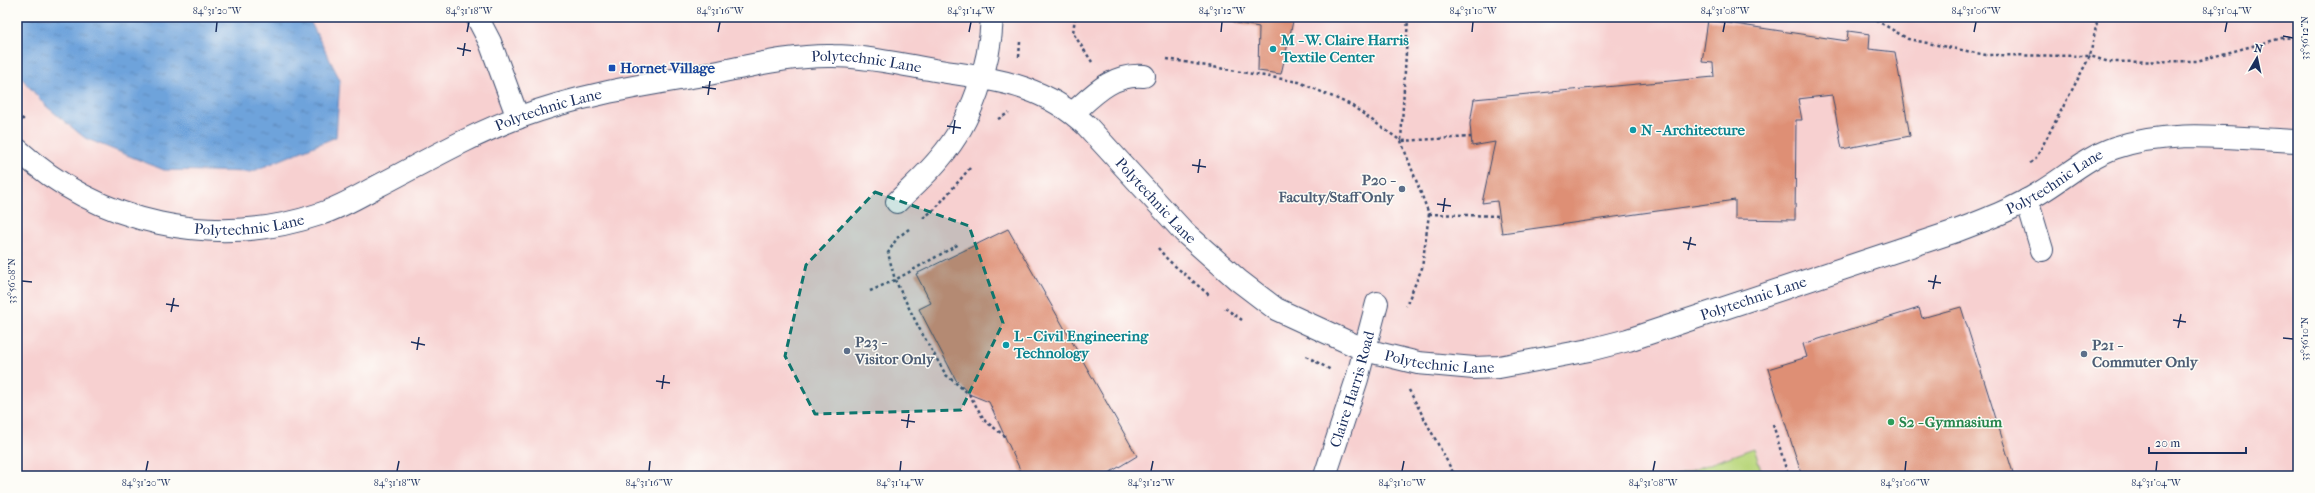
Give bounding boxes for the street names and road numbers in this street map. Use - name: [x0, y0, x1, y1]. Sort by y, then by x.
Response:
- street label: Polytechnic Lane: [811, 47, 923, 77]
- street label: Polytechnic Lane: [492, 85, 604, 135]
- street label: Polytechnic Lane: [2003, 145, 2106, 218]
- street label: Polytechnic Lane: [1111, 154, 1200, 248]
- street label: Polytechnic Lane: [193, 210, 307, 239]
- street label: Polytechnic Lane: [1698, 272, 1809, 324]
- street label: Claire Harris Road: [1326, 328, 1378, 450]
- street label: Polytechnic Lane: [1383, 346, 1495, 377]

